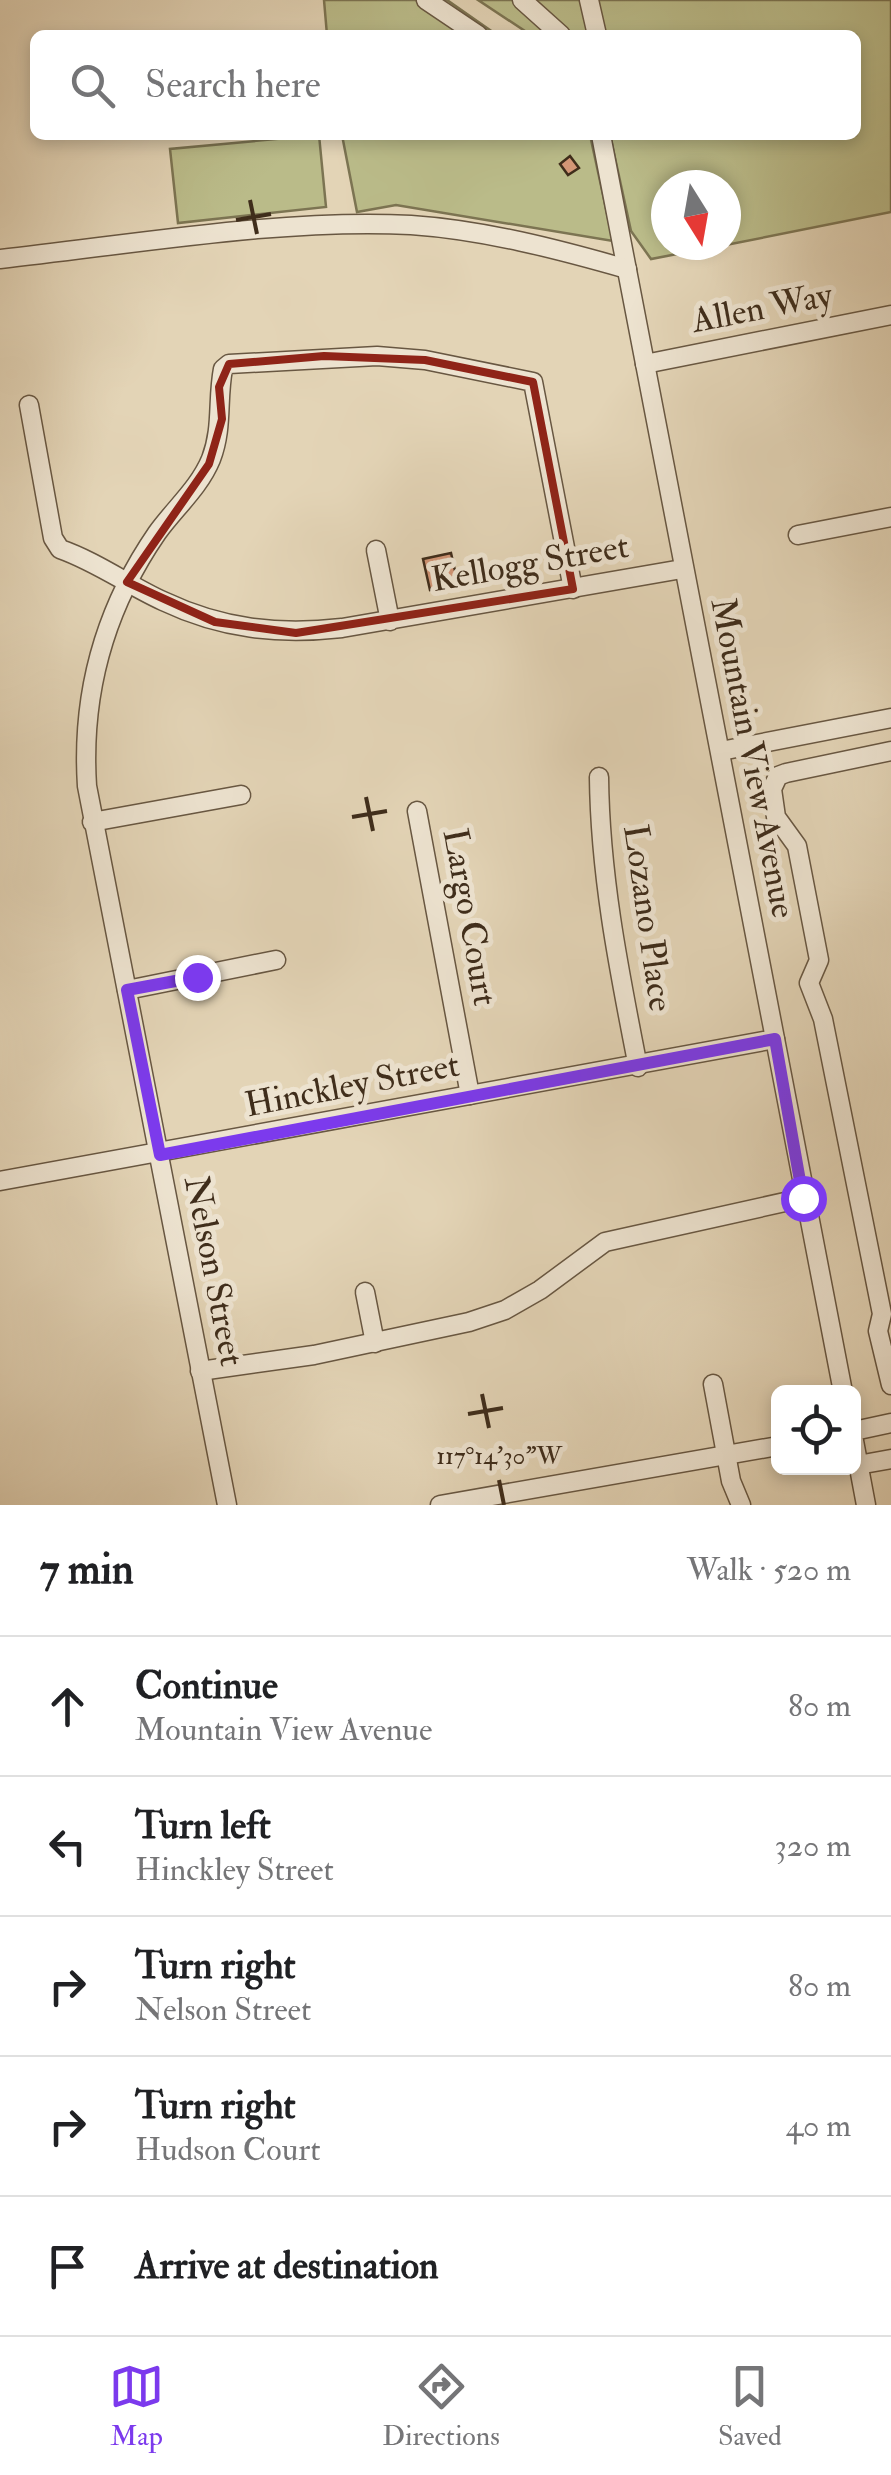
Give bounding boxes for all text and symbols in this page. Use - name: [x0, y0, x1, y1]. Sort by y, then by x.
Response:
- search box: [30, 30, 861, 140]
- icon: search: [65, 58, 120, 113]
- text: Search here: [145, 61, 321, 109]
- north arrow: [651, 170, 741, 260]
- street label: Allen Way: [687, 273, 837, 343]
- street label: Kellogg Street: [428, 524, 632, 602]
- street label: Mountain View Avenue: [700, 594, 806, 922]
- street label: Lozano Place: [613, 822, 683, 1014]
- street label: Largo Court: [433, 825, 507, 1009]
- route end: [175, 955, 221, 1001]
- street label: Hinckley Street: [241, 1043, 463, 1127]
- street label: Nelson Street: [174, 1172, 254, 1370]
- route start: [781, 1176, 827, 1222]
- map controls: [771, 1385, 861, 1475]
- button: locate: [771, 1385, 861, 1475]
- text: 117°14'30"W: [436, 1441, 563, 1472]
- text: 7 min: [40, 1544, 134, 1596]
- text: Walk · 520 m: [687, 1550, 851, 1590]
- text: Continue: [135, 1662, 278, 1710]
- icon: ahead: [40, 1679, 95, 1734]
- text: 80 m: [788, 1686, 851, 1726]
- text: Mountain View Avenue: [135, 1710, 432, 1750]
- text: Turn left: [135, 1802, 271, 1850]
- icon: left: [40, 1819, 95, 1874]
- text: 320 m: [775, 1826, 851, 1866]
- text: Hinckley Street: [135, 1850, 334, 1890]
- text: Turn right: [135, 1942, 296, 1990]
- icon: right: [40, 1959, 95, 2014]
- text: 80 m: [788, 1966, 851, 2006]
- text: Nelson Street: [135, 1990, 311, 2030]
- text: Turn right: [135, 2082, 296, 2130]
- icon: right: [40, 2099, 95, 2154]
- text: 40 m: [786, 2106, 851, 2146]
- text: Hudson Court: [135, 2130, 321, 2170]
- icon: arrive: [40, 2239, 95, 2294]
- text: Arrive at destination: [135, 2242, 439, 2290]
- tab: Map: [109, 2359, 164, 2454]
- tab: Directions: [382, 2359, 500, 2454]
- tab: Saved: [718, 2359, 782, 2454]

